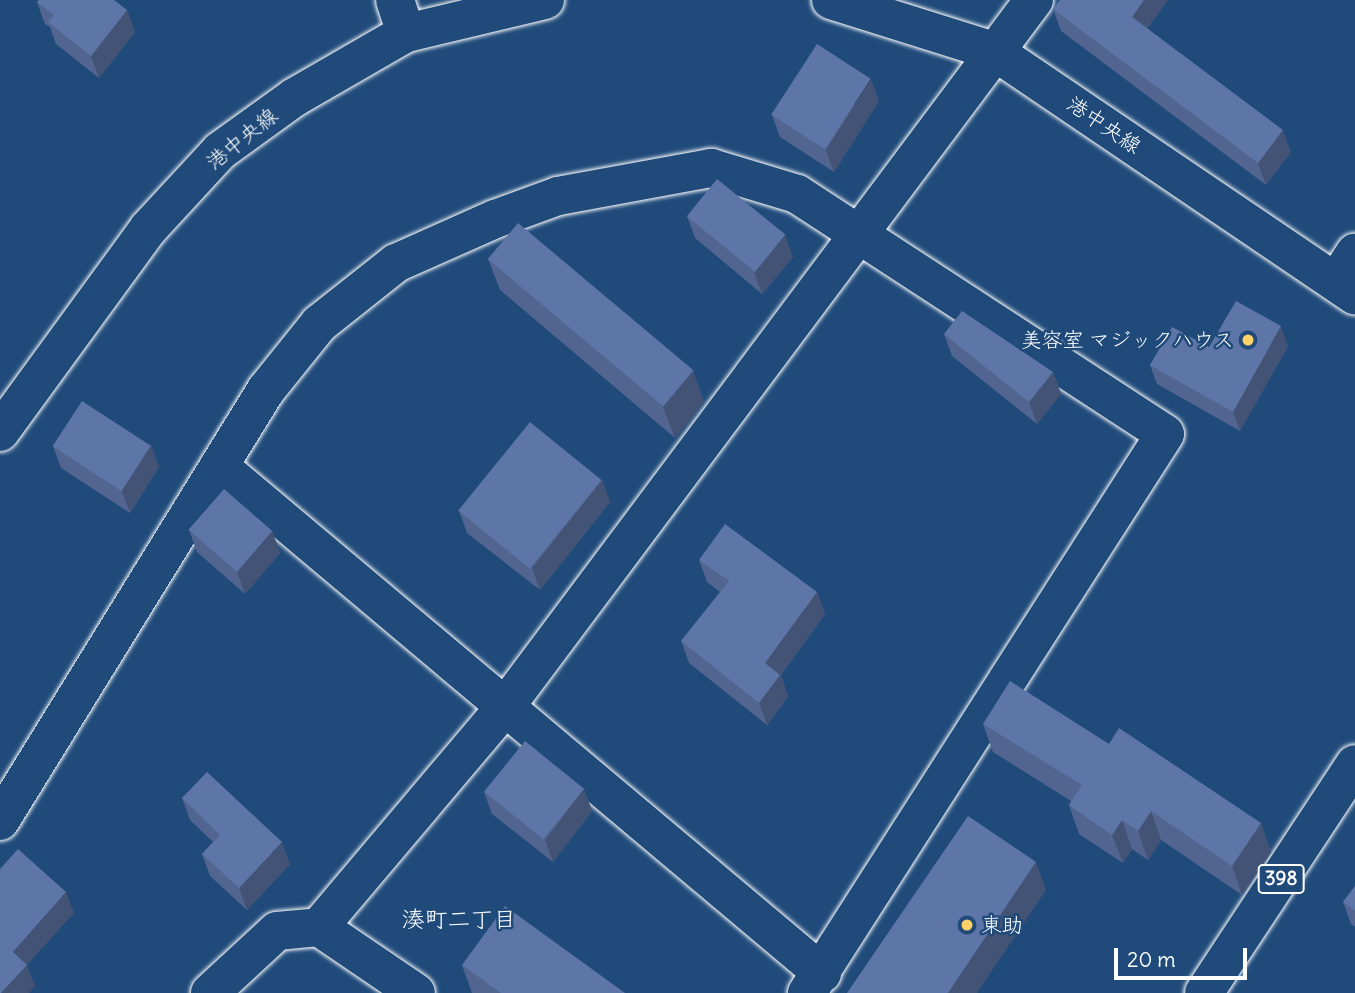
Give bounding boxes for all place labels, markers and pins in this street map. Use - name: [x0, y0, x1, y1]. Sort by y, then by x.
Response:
- place label: 美容室 マジックハウス: [1019, 327, 1234, 353]
- marker: 美容室 マジックハウス: [1240, 332, 1256, 348]
- place label: 東助: [981, 912, 1023, 938]
- marker: 東助: [959, 917, 975, 933]

